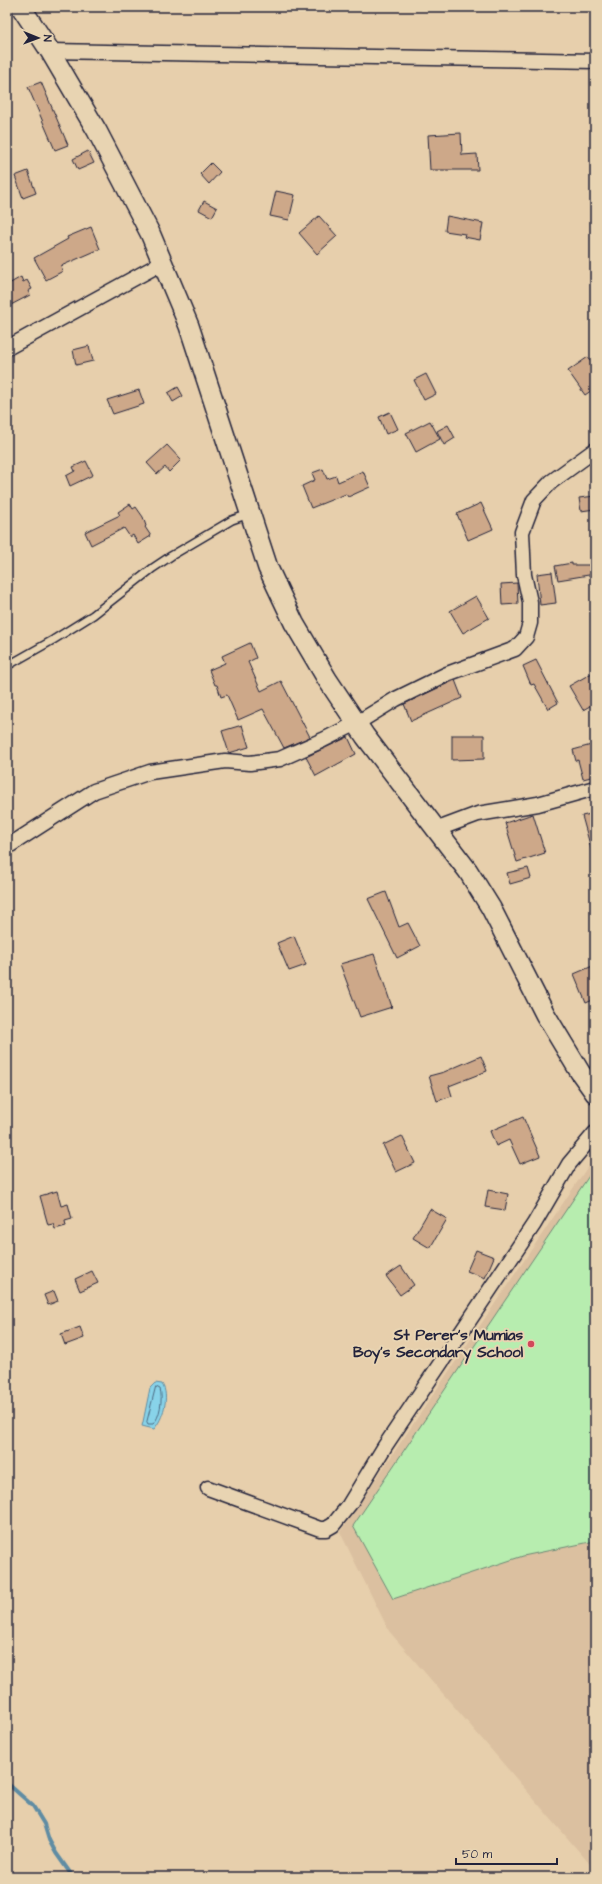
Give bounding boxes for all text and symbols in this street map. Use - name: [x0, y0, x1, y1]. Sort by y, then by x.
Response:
- north arrow: [18, 18, 58, 58]
- text: N: [40, 35, 55, 42]
- place label: St Perer's Mumias Boy's Secondary School: [353, 1325, 524, 1364]
- marker: St Perer's Mumias Boy's Secondary School: [526, 1339, 536, 1349]
- scale bar: [456, 1840, 557, 1866]
- text: 50 m: [462, 1846, 493, 1863]

